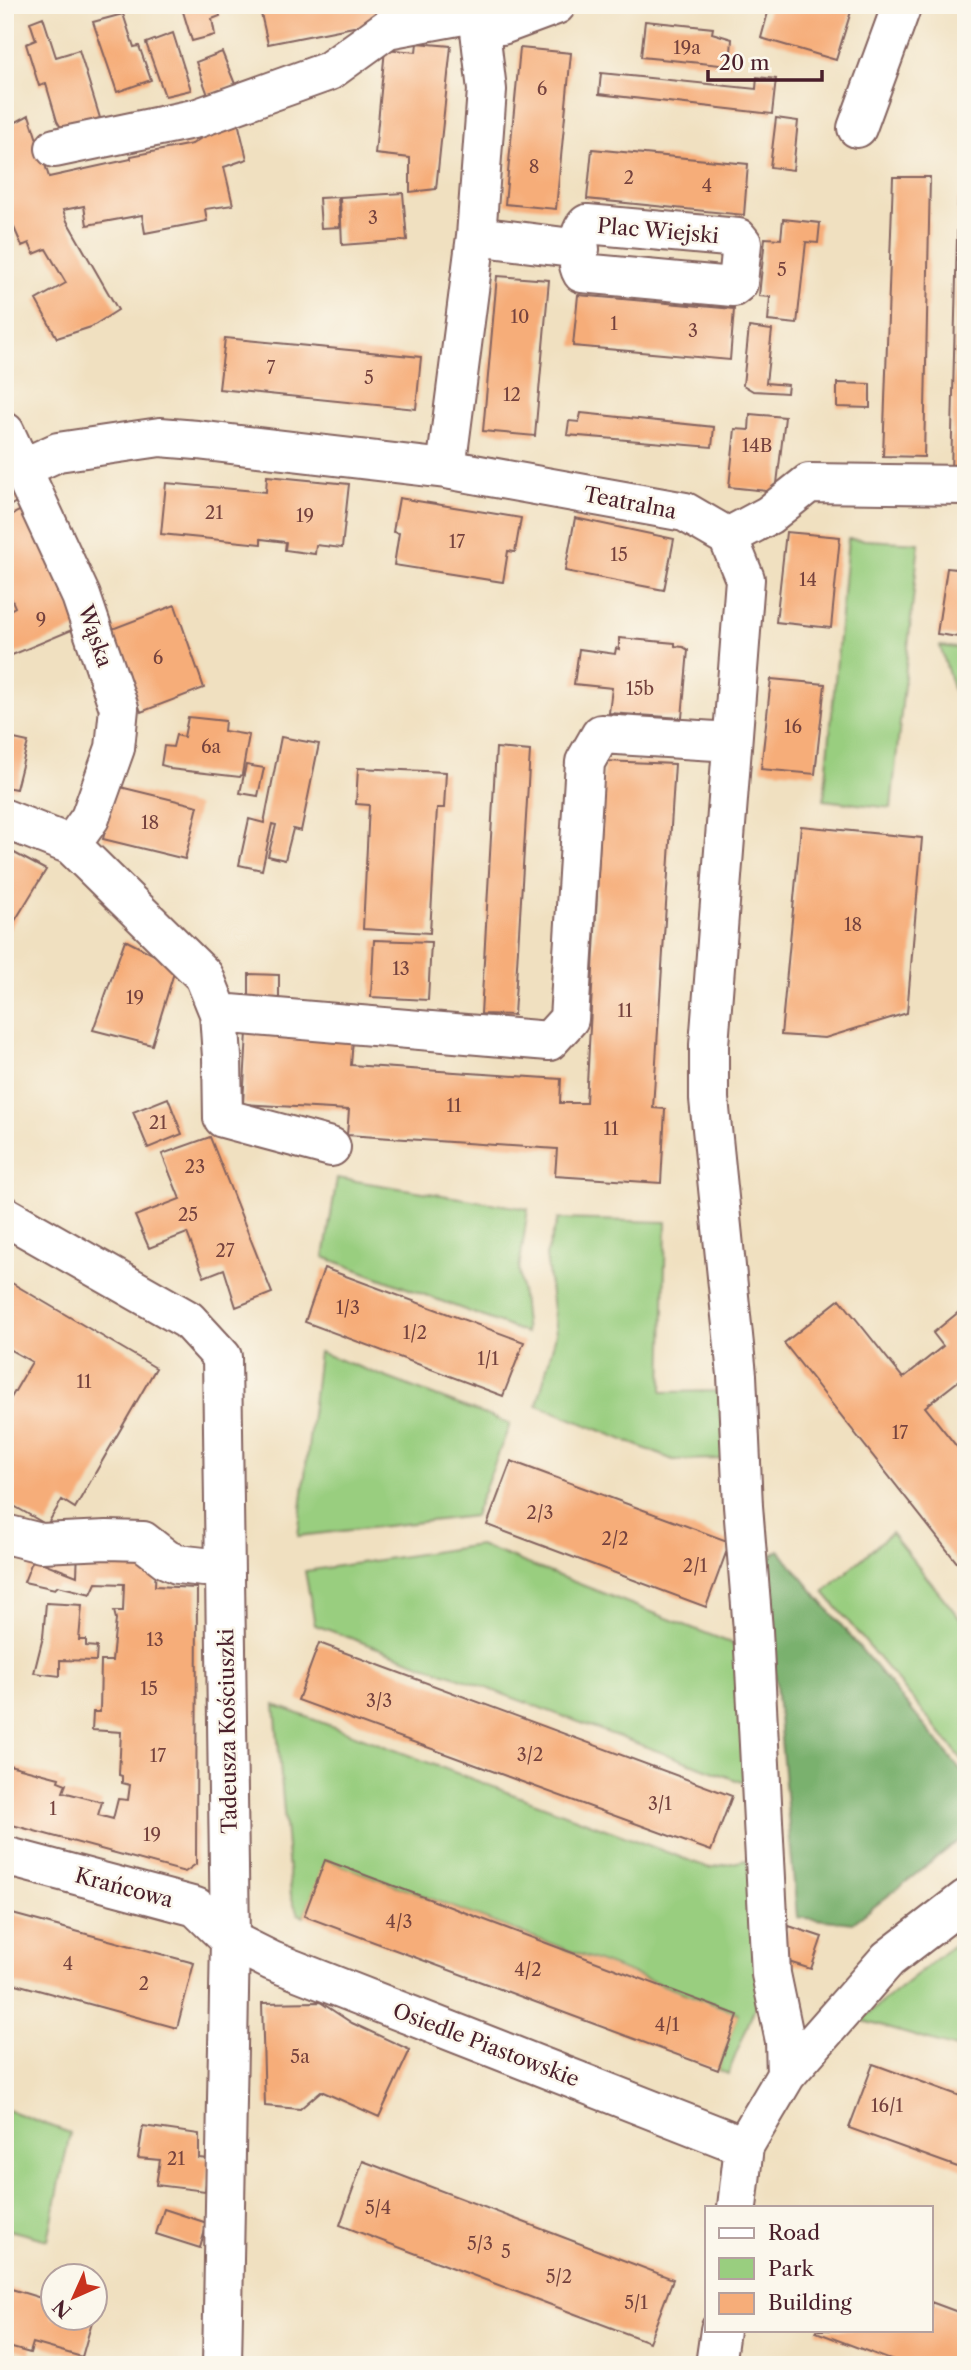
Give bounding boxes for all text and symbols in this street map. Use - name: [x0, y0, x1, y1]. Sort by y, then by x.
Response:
- house number: 19a: [673, 37, 701, 59]
- scale bar: [708, 38, 822, 82]
- text: 20 m: [719, 50, 770, 75]
- house number: 6: [537, 78, 547, 100]
- house number: 8: [529, 156, 539, 178]
- house number: 2: [624, 167, 634, 189]
- house number: 4: [702, 175, 712, 197]
- house number: 3: [368, 207, 378, 229]
- street label: Plac Wiejski: [596, 213, 720, 248]
- house number: 5: [777, 259, 787, 281]
- house number: 10: [511, 306, 529, 328]
- house number: 1: [610, 313, 618, 335]
- house number: 3: [688, 320, 698, 342]
- house number: 7: [267, 357, 276, 379]
- house number: 5: [364, 367, 374, 389]
- house number: 12: [503, 384, 521, 406]
- house number: 14B: [742, 435, 772, 457]
- street label: Teatralna: [581, 481, 680, 524]
- house number: 21: [205, 502, 223, 524]
- house number: 19: [296, 505, 314, 527]
- house number: 17: [449, 531, 465, 553]
- house number: 15: [610, 544, 628, 566]
- house number: 14: [799, 569, 817, 591]
- street label: Wąska: [73, 600, 118, 671]
- house number: 9: [36, 609, 46, 631]
- house number: 6: [153, 647, 163, 669]
- house number: 15b: [626, 678, 654, 700]
- house number: 16: [784, 716, 802, 738]
- house number: 6a: [201, 736, 222, 758]
- house number: 18: [141, 812, 159, 834]
- house number: 18: [844, 914, 862, 936]
- house number: 13: [392, 958, 410, 980]
- house number: 19: [126, 987, 144, 1009]
- house number: 11: [617, 1000, 633, 1022]
- house number: 11: [446, 1095, 462, 1117]
- house number: 21: [149, 1112, 167, 1134]
- house number: 11: [603, 1118, 619, 1140]
- house number: 23: [185, 1156, 205, 1178]
- house number: 25: [178, 1204, 198, 1226]
- house number: 27: [215, 1240, 235, 1262]
- house number: 1/3: [336, 1297, 360, 1319]
- house number: 1/2: [403, 1322, 427, 1344]
- house number: 1/1: [477, 1348, 499, 1370]
- house number: 11: [76, 1371, 92, 1393]
- house number: 17: [892, 1422, 908, 1444]
- house number: 2/3: [527, 1502, 553, 1524]
- house number: 2/2: [601, 1528, 629, 1550]
- house number: 2/1: [683, 1555, 708, 1577]
- street label: Tadeusza Kościuszki: [213, 1628, 242, 1834]
- house number: 13: [146, 1629, 164, 1651]
- house number: 15: [140, 1678, 158, 1700]
- house number: 3/3: [366, 1690, 392, 1712]
- house number: 3/2: [517, 1744, 543, 1766]
- house number: 17: [150, 1745, 166, 1767]
- house number: 3/1: [648, 1793, 672, 1815]
- house number: 1: [49, 1798, 57, 1820]
- house number: 19: [143, 1824, 161, 1846]
- street label: Krańcowa: [72, 1862, 177, 1913]
- house number: 4/3: [386, 1911, 412, 1933]
- house number: 4: [63, 1953, 73, 1975]
- house number: 4/2: [514, 1959, 542, 1981]
- house number: 2: [139, 1973, 149, 1995]
- street label: Osiedle Piastowskie: [389, 1997, 583, 2092]
- house number: 4/1: [655, 2014, 680, 2036]
- house number: 5a: [290, 2046, 310, 2068]
- house number: 16/1: [871, 2095, 904, 2117]
- house number: 21: [167, 2148, 185, 2170]
- house number: 5/4: [365, 2197, 391, 2219]
- legend: [705, 2206, 932, 2332]
- text: Road: [768, 2220, 820, 2245]
- house number: 5/3: [467, 2233, 493, 2255]
- house number: 5: [501, 2241, 511, 2263]
- text: Park: [768, 2256, 814, 2281]
- north arrow: [38, 2262, 108, 2332]
- house number: 5/2: [546, 2266, 572, 2288]
- text: Building: [768, 2290, 853, 2315]
- house number: 5/1: [624, 2292, 648, 2314]
- text: N: [48, 2295, 76, 2323]

